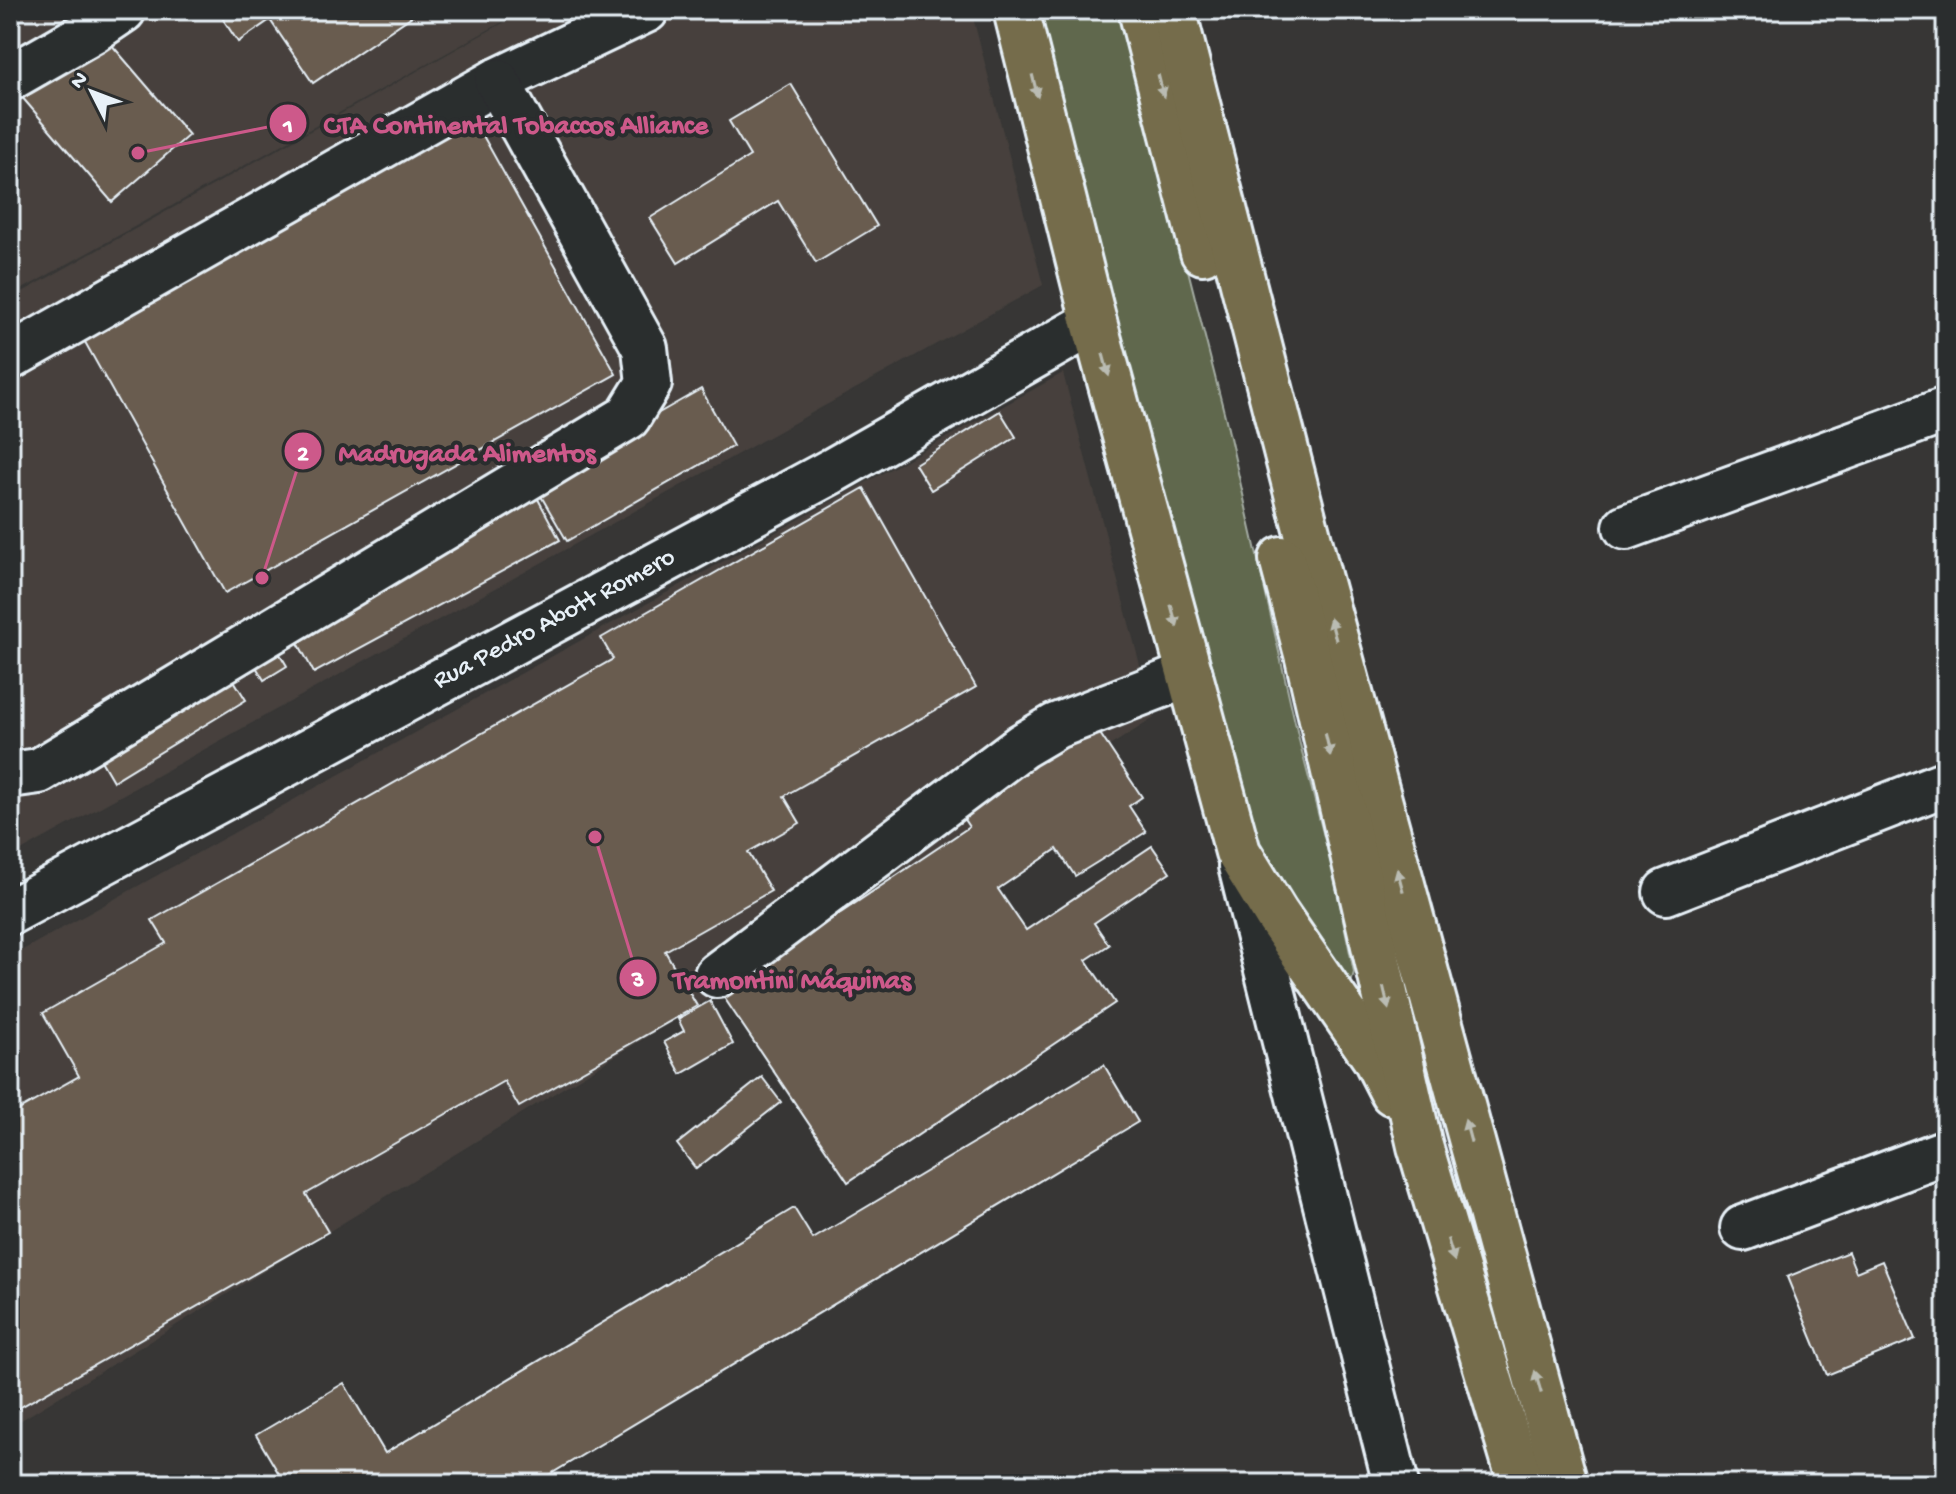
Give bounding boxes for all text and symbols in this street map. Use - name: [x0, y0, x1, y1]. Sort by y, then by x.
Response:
- north arrow: [52, 52, 132, 132]
- text: N: [66, 67, 95, 95]
- one-way arrow: [1030, 73, 1042, 98]
- one-way arrow: [1155, 73, 1167, 98]
- callout: CTA Continental Tobaccos Alliance: [268, 97, 724, 149]
- text: CTA Continental Tobaccos Alliance: [324, 111, 710, 144]
- text: 1: [282, 113, 293, 142]
- one-way arrow: [1100, 353, 1113, 377]
- callout: Madrugada Alimentos: [283, 425, 612, 477]
- text: Madrugada Alimentos: [338, 439, 597, 472]
- text: 2: [297, 441, 309, 470]
- street label: Rua Pedro Abott Romero: [428, 542, 681, 697]
- one-way arrow: [1168, 604, 1181, 628]
- one-way arrow: [1326, 617, 1338, 642]
- one-way arrow: [1322, 732, 1335, 757]
- one-way arrow: [1393, 868, 1406, 892]
- callout: Tramontini Máquinas: [618, 952, 927, 1004]
- text: Tramontini Máquinas: [671, 966, 912, 999]
- text: 3: [631, 967, 644, 996]
- one-way arrow: [1380, 986, 1393, 1011]
- one-way arrow: [1461, 1119, 1473, 1144]
- one-way arrow: [1445, 1238, 1458, 1262]
- one-way arrow: [1531, 1369, 1543, 1394]

